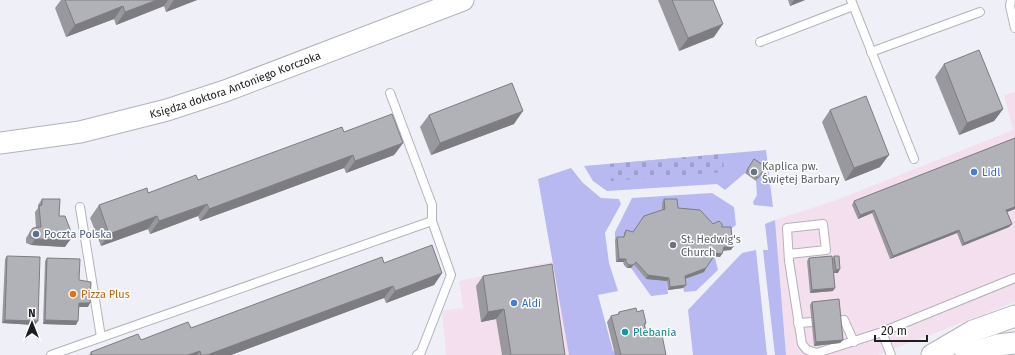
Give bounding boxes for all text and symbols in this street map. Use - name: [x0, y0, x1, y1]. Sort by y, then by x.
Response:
- street label: Księdza doktora Antoniego Korczoka: [148, 49, 323, 121]
- place label: Kaplica pw. Świętej Barbary: [762, 160, 840, 186]
- place label: Lidl: [982, 166, 1000, 179]
- marker: Kaplica pw. Świętej Barbary: [749, 167, 759, 177]
- marker: Lidl: [969, 167, 979, 177]
- place label: Poczta Polska: [44, 228, 112, 241]
- marker: Poczta Polska: [31, 229, 41, 239]
- place label: St. Hedwig's Church: [681, 233, 741, 259]
- marker: St. Hedwig's Church: [668, 240, 678, 250]
- place label: Pizza Plus: [81, 288, 130, 301]
- marker: Pizza Plus: [68, 289, 78, 299]
- place label: Aldi: [522, 297, 541, 310]
- marker: Aldi: [509, 298, 519, 308]
- north arrow: [12, 303, 52, 343]
- text: N: [28, 307, 36, 320]
- scale bar: [875, 317, 927, 343]
- text: 20 m: [881, 324, 907, 338]
- place label: Plebania: [633, 326, 676, 339]
- marker: Plebania: [620, 327, 630, 337]

